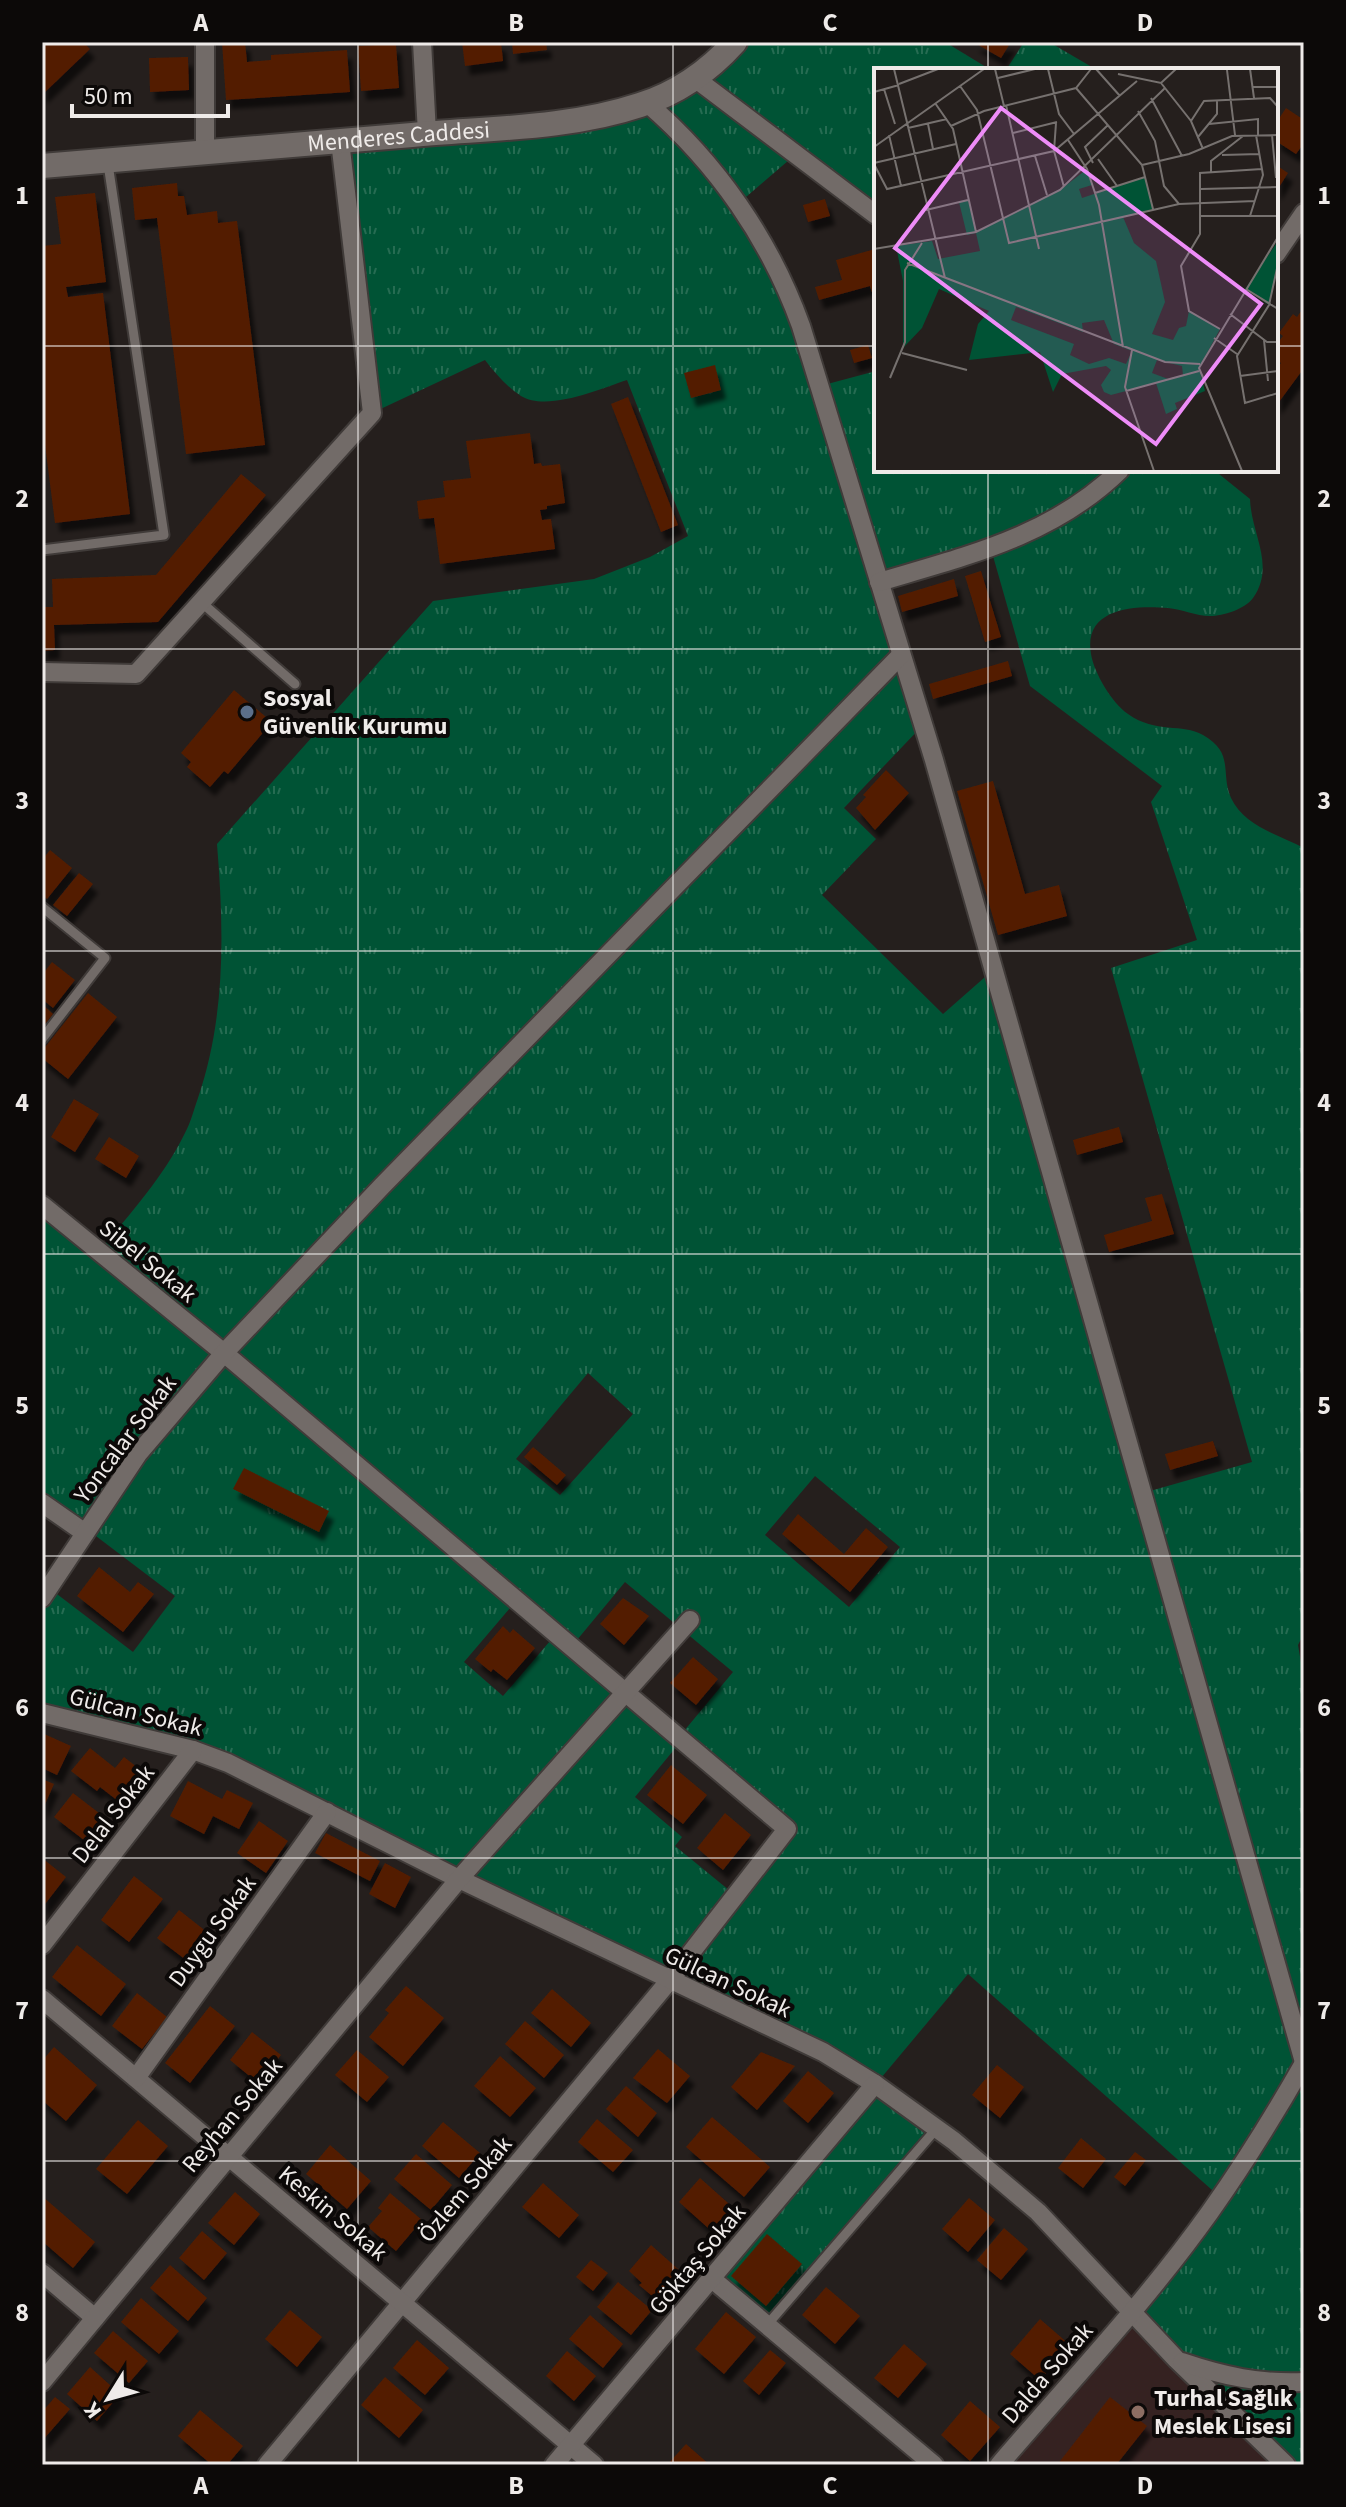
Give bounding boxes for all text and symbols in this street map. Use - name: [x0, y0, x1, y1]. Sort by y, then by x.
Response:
- text: A: [193, 4, 210, 41]
- text: B: [508, 4, 524, 41]
- text: C: [822, 4, 838, 41]
- text: D: [1137, 4, 1153, 41]
- scale bar: [72, 68, 228, 118]
- inset map: [874, 68, 1278, 472]
- text: 50 m: [84, 79, 133, 114]
- street label: Menderes Caddesi: [306, 112, 491, 162]
- text: 1: [15, 177, 29, 214]
- text: 1: [1317, 177, 1331, 214]
- text: 2: [15, 480, 29, 517]
- text: 2: [1317, 480, 1331, 517]
- place label: Sosyal Güvenlik Kurumu: [263, 681, 447, 744]
- marker: Sosyal Güvenlik Kurumu: [238, 703, 256, 721]
- text: 3: [15, 782, 29, 819]
- text: 3: [1317, 782, 1331, 819]
- text: 4: [15, 1084, 29, 1121]
- text: 4: [1317, 1084, 1331, 1121]
- street label: Sibel Sokak: [91, 1211, 204, 1312]
- street label: Yoncalar Sokak: [65, 1368, 185, 1511]
- text: 5: [15, 1387, 29, 1424]
- text: 5: [1317, 1387, 1331, 1424]
- street label: Gülcan Sokak: [66, 1679, 206, 1746]
- text: 6: [15, 1689, 29, 1726]
- text: 6: [1317, 1689, 1331, 1726]
- street label: Delal Sokak: [64, 1757, 163, 1871]
- street label: Duygu Sokak: [160, 1868, 265, 1994]
- street label: Gülcan Sokak: [659, 1938, 797, 2027]
- text: 7: [15, 1992, 29, 2029]
- text: 7: [1317, 1992, 1331, 2029]
- street label: Reyhan Sokak: [174, 2050, 291, 2181]
- street label: Özlem Sokak: [410, 2128, 521, 2250]
- street label: Keskin Sokak: [271, 2157, 395, 2270]
- street label: Göktaş Sokak: [641, 2196, 754, 2322]
- text: 8: [15, 2294, 29, 2331]
- text: 8: [1317, 2294, 1331, 2331]
- street label: Dalda Sokak: [993, 2315, 1102, 2432]
- north arrow: [68, 2359, 148, 2439]
- place label: Turhal Sağlık Meslek Lisesi: [1154, 2381, 1294, 2444]
- text: K: [76, 2395, 110, 2425]
- marker: Turhal Sağlık Meslek Lisesi: [1129, 2403, 1147, 2421]
- text: A: [193, 2467, 210, 2504]
- text: B: [508, 2467, 524, 2504]
- text: C: [822, 2467, 838, 2504]
- text: D: [1137, 2467, 1153, 2504]

